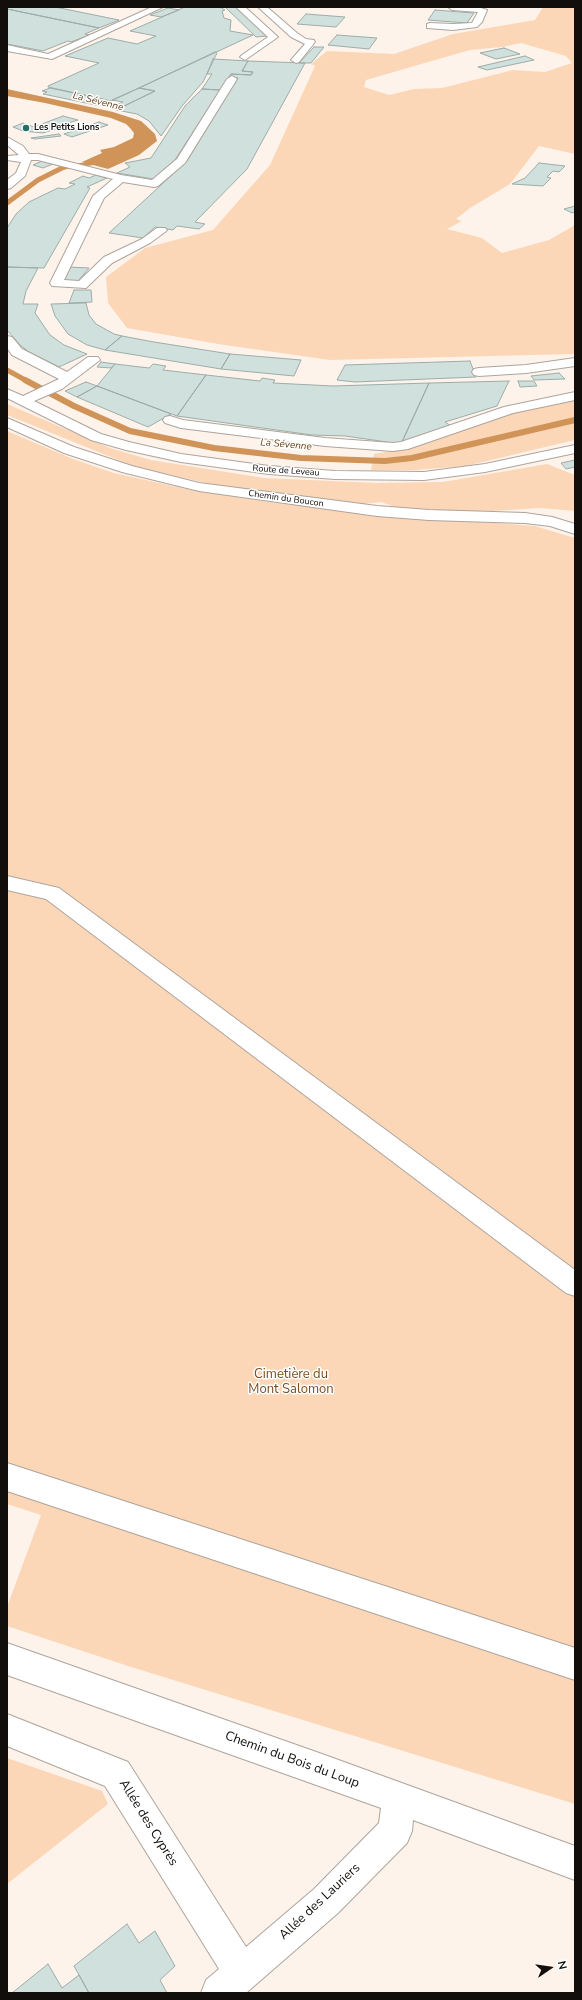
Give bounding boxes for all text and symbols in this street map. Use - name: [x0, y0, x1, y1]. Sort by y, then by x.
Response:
- water label: La Sévenne: [71, 90, 125, 114]
- marker: Les Petits Lions: [21, 123, 31, 133]
- place label: Les Petits Lions: [34, 123, 99, 133]
- water label: La Sévenne: [260, 437, 312, 453]
- street label: Route de Leveau: [252, 463, 320, 479]
- street label: Chemin du Boucon: [248, 488, 324, 510]
- park label: Cimetière du Mont Salomon: [248, 1367, 334, 1398]
- street label: Chemin du Bois du Loup: [223, 1728, 361, 1792]
- street label: Allée des Cyprès: [115, 1777, 181, 1869]
- street label: Allée des Lauriers: [276, 1860, 364, 1944]
- north arrow: [530, 1948, 570, 1988]
- text: N: [554, 1959, 570, 1971]

